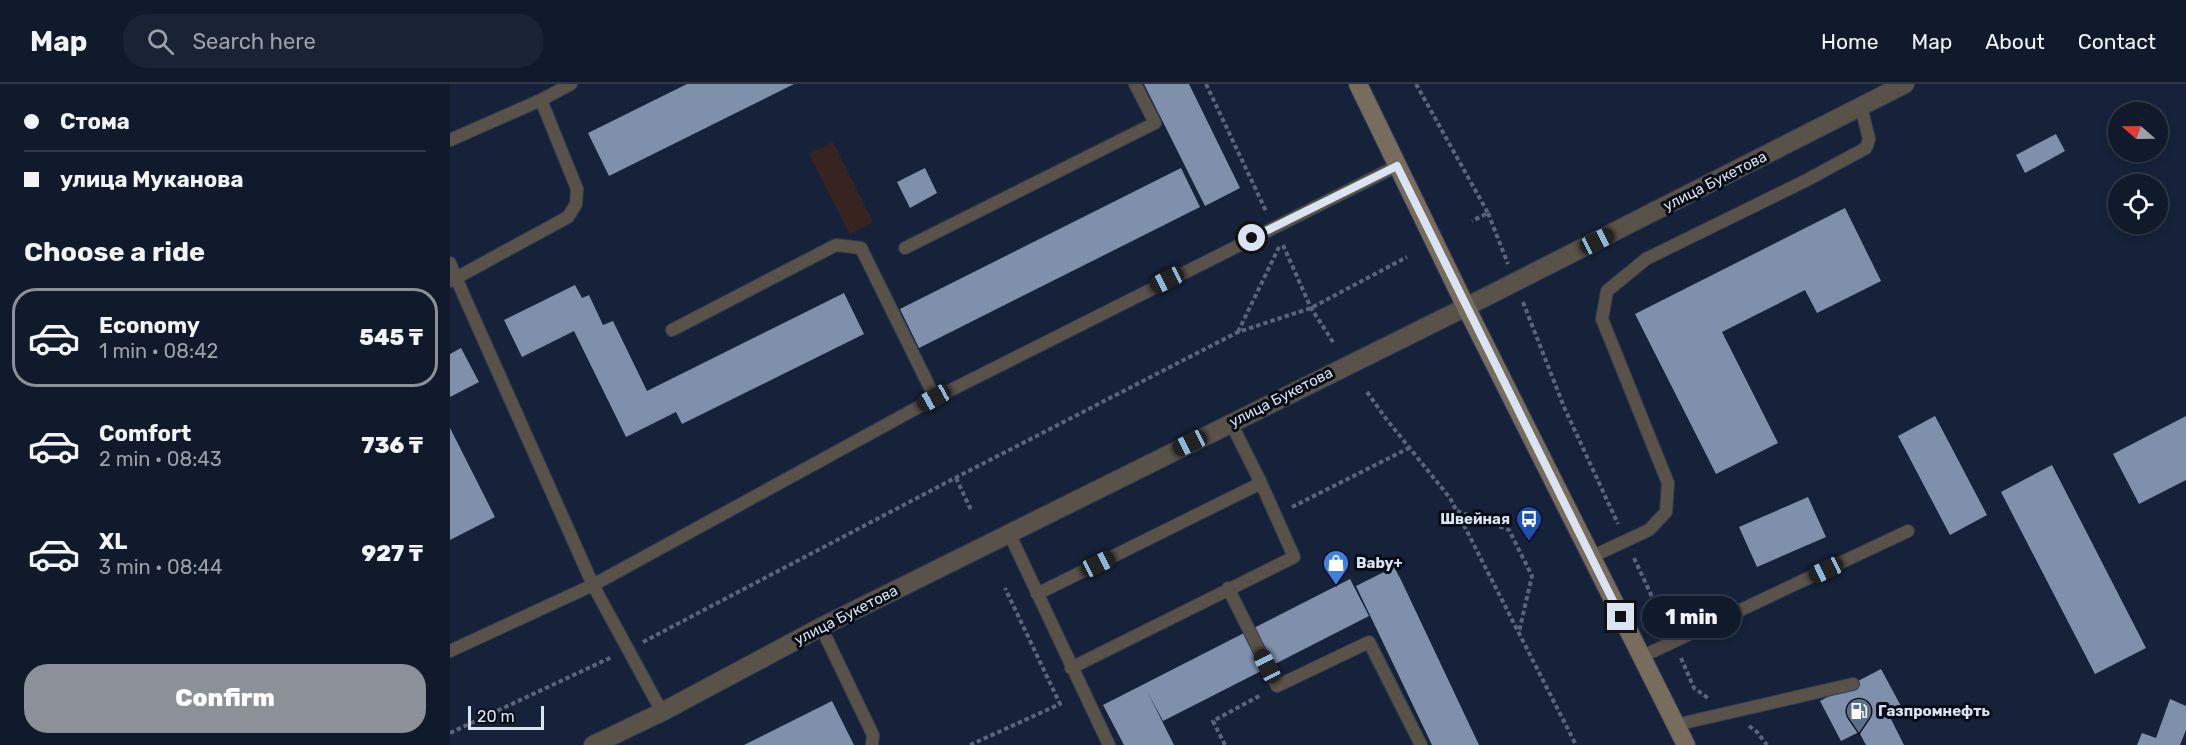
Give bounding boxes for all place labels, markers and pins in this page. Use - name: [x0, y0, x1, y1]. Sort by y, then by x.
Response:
- bus stop icon: Швейная: [1514, 504, 1544, 542]
- place label: Швейная: [1440, 510, 1510, 528]
- shop icon: Baby+: [1321, 548, 1351, 586]
- place label: Baby+: [1356, 554, 1403, 572]
- fuel station icon: Газпромнефть: [1844, 696, 1874, 734]
- place label: Газпромнефть: [1878, 702, 1990, 720]

